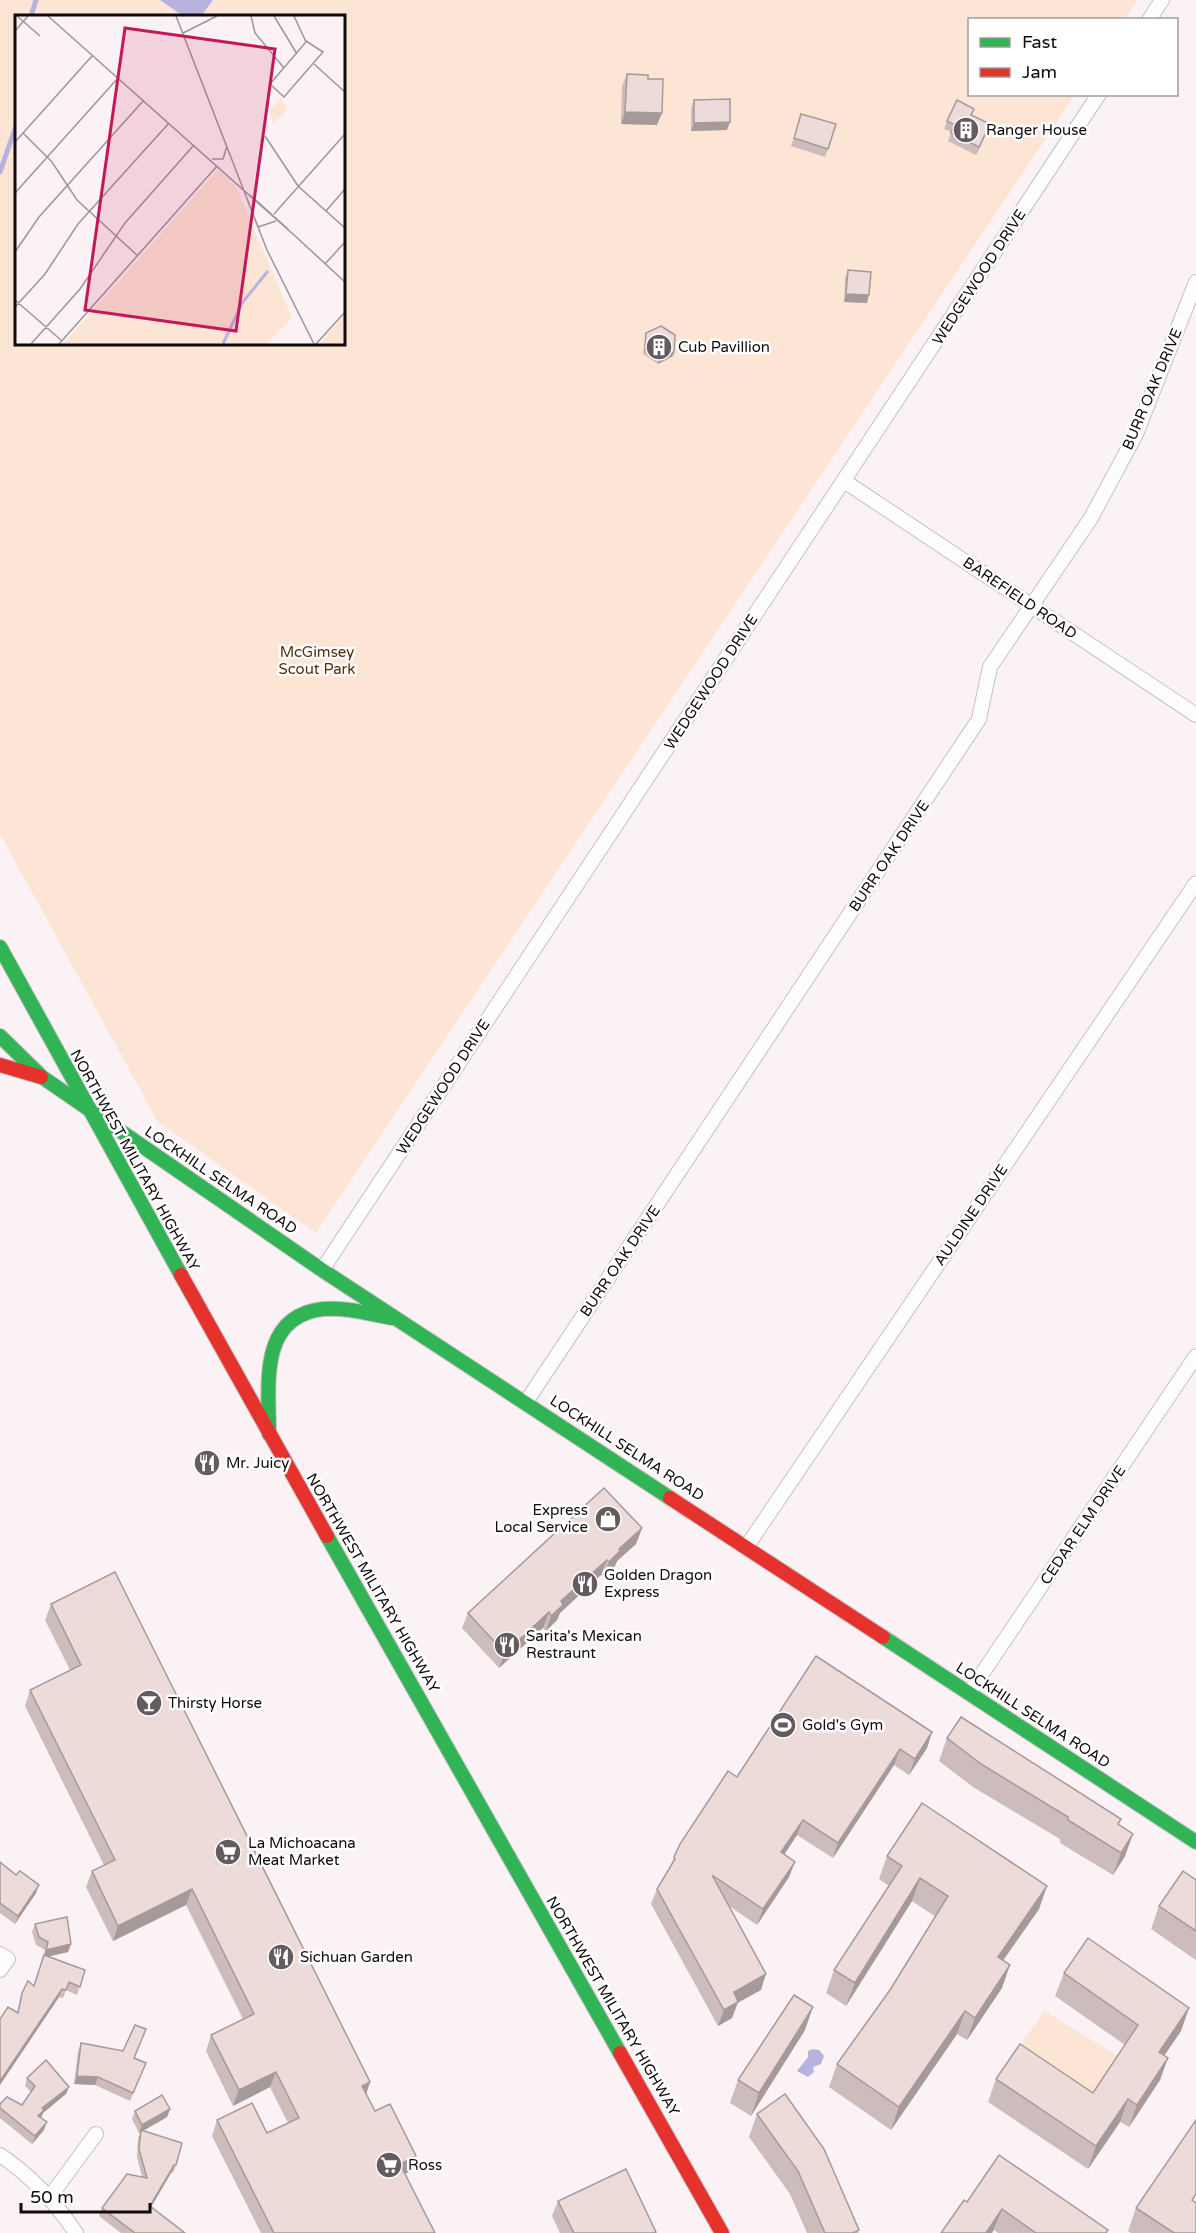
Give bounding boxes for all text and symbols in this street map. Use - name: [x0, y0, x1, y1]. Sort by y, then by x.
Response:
- inset map: [15, 15, 345, 345]
- legend: [968, 18, 1178, 96]
- text: Fast: [1022, 31, 1057, 53]
- text: Jam: [1022, 61, 1057, 83]
- building icon: Ranger House: [951, 115, 981, 145]
- place label: Ranger House: [986, 121, 1087, 139]
- street label: WEDGEWOOD DRIVE: [928, 206, 1030, 348]
- street label: BURR OAK DRIVE: [1118, 325, 1186, 453]
- building icon: Cub Pavillion: [644, 332, 674, 362]
- place label: Cub Pavillion: [678, 338, 770, 356]
- street label: BAREFIELD ROAD: [960, 553, 1080, 643]
- street label: WEDGEWOOD DRIVE: [660, 611, 762, 753]
- park label: McGimsey Scout Park: [278, 643, 356, 678]
- street label: BURR OAK DRIVE: [845, 797, 933, 915]
- street label: WEDGEWOOD DRIVE: [392, 1016, 494, 1158]
- street label: NORTHWEST MILITARY HIGHWAY: [66, 1046, 204, 1274]
- street label: LOCKHILL SELMA ROAD: [141, 1122, 301, 1238]
- street label: AULDINE DRIVE: [930, 1161, 1012, 1269]
- street label: BURR OAK DRIVE: [576, 1202, 664, 1320]
- street label: LOCKHILL SELMA ROAD: [547, 1391, 707, 1505]
- restaurant icon: Mr. Juicy: [192, 1448, 222, 1478]
- place label: Mr. Juicy: [226, 1454, 289, 1472]
- street label: CEDAR ELM DRIVE: [1037, 1462, 1129, 1588]
- street label: NORTHWEST MILITARY HIGHWAY: [303, 1470, 444, 1696]
- place label: Express Local Service: [495, 1501, 588, 1536]
- shop icon: Express Local Service: [593, 1504, 623, 1534]
- place label: Golden Dragon Express: [604, 1566, 712, 1601]
- restaurant icon: Golden Dragon Express: [570, 1569, 600, 1599]
- place label: Sarita's Mexican Restraunt: [526, 1627, 642, 1662]
- restaurant icon: Sarita's Mexican Restraunt: [492, 1630, 522, 1660]
- street label: LOCKHILL SELMA ROAD: [953, 1658, 1113, 1772]
- bar icon: Thirsty Horse: [134, 1688, 164, 1718]
- place label: Thirsty Horse: [168, 1694, 262, 1712]
- sports icon: Gold's Gym: [768, 1710, 798, 1740]
- place label: Gold's Gym: [802, 1716, 883, 1734]
- place label: La Michoacana Meat Market: [248, 1834, 356, 1869]
- supermarket icon: La Michoacana Meat Market: [213, 1837, 243, 1867]
- street label: NORTHWEST MILITARY HIGHWAY: [543, 1893, 684, 2119]
- restaurant icon: Sichuan Garden: [266, 1942, 296, 1972]
- place label: Sichuan Garden: [300, 1948, 413, 1966]
- supermarket icon: Ross: [374, 2150, 404, 2180]
- place label: Ross: [408, 2156, 442, 2174]
- scale bar: [21, 2176, 150, 2214]
- text: 50 m: [30, 2186, 74, 2208]

